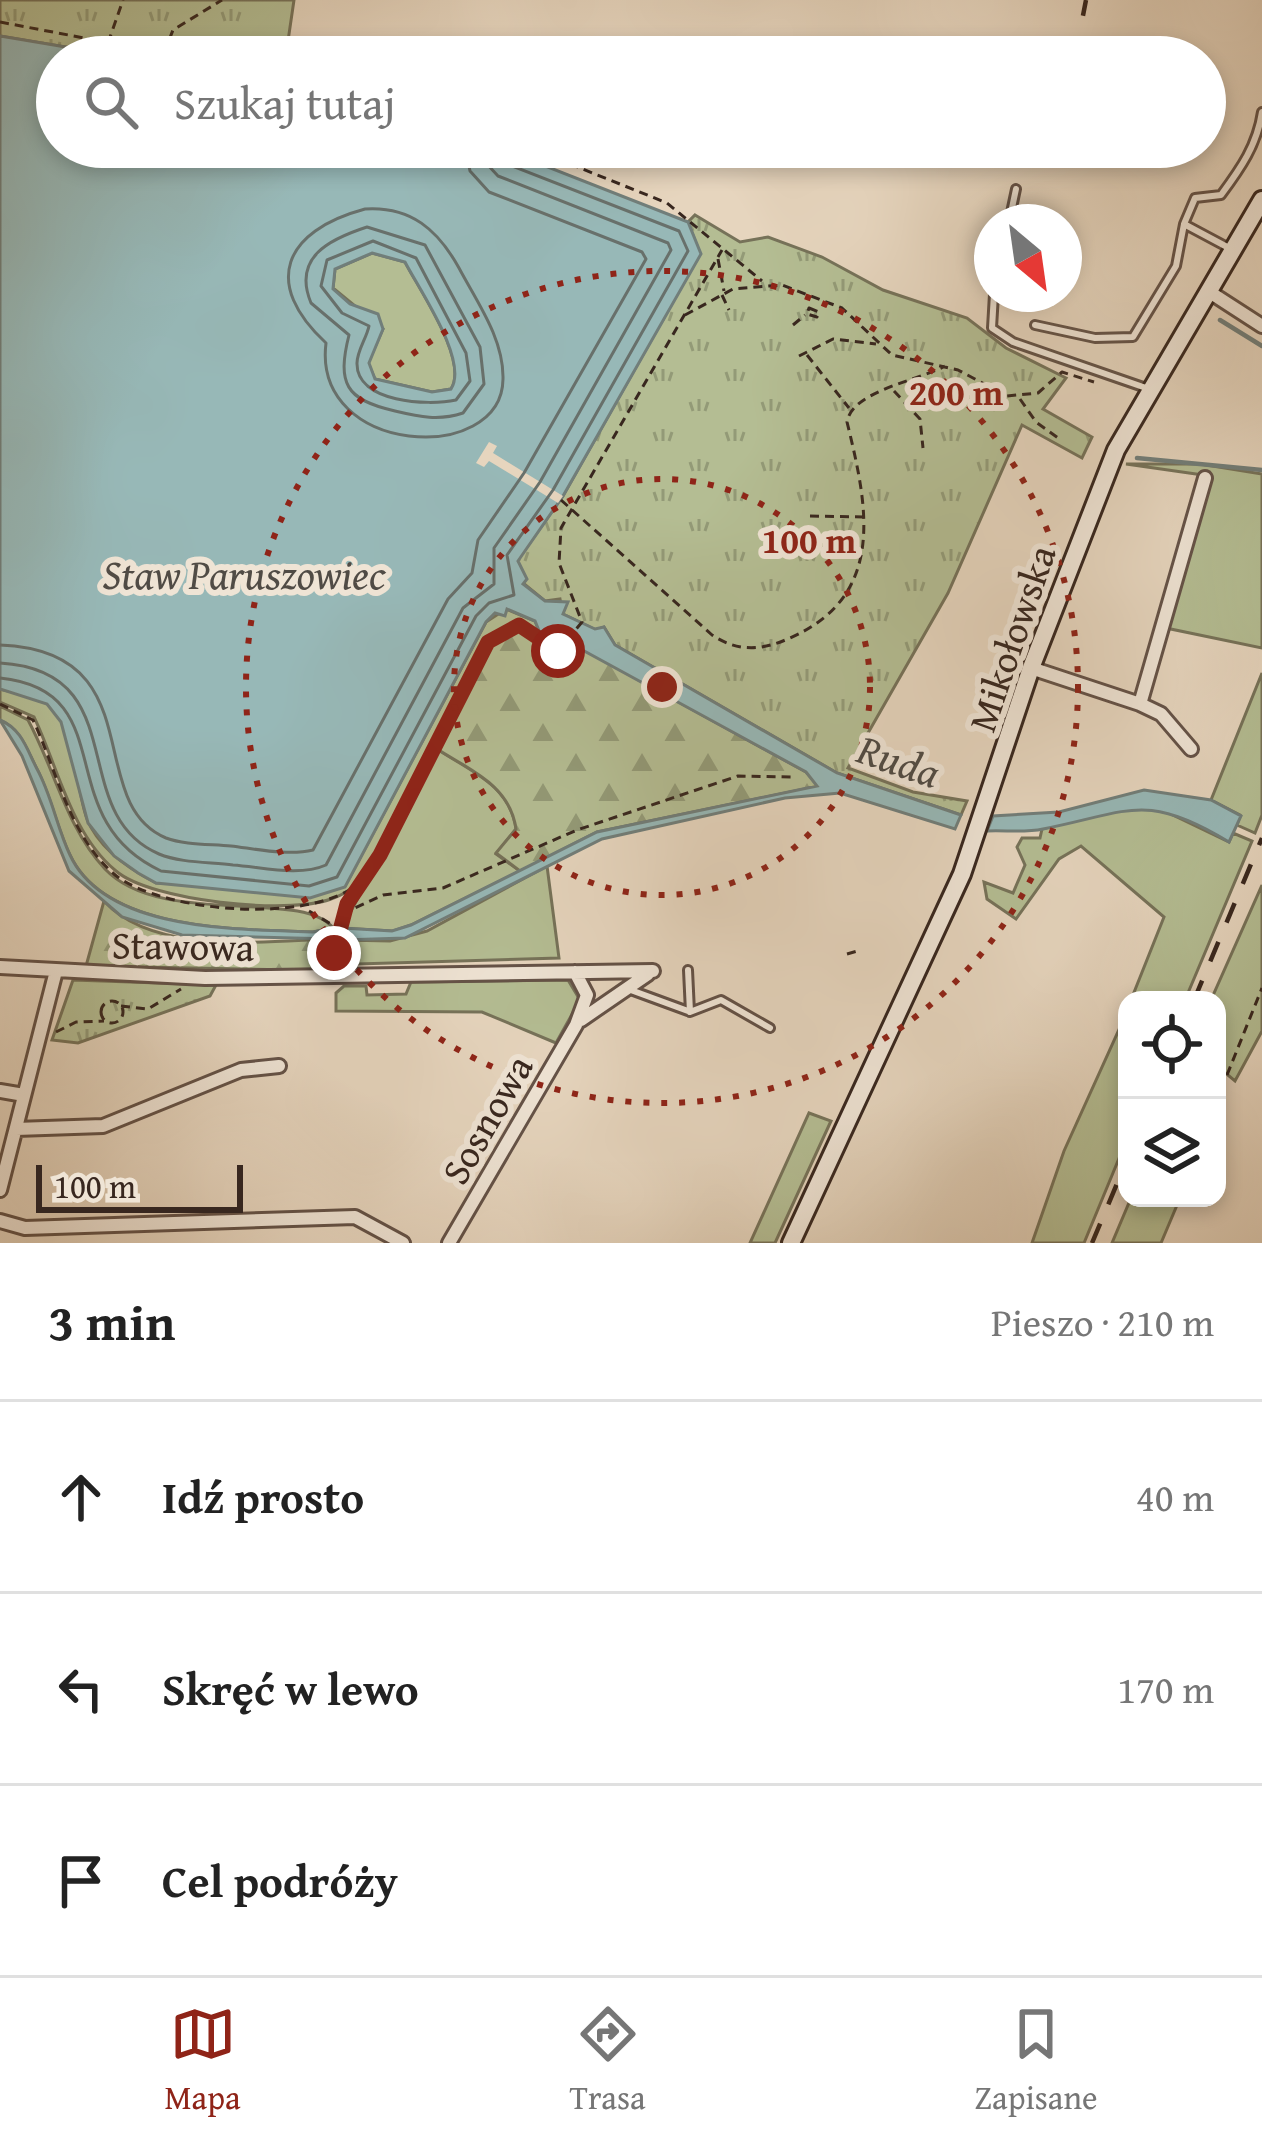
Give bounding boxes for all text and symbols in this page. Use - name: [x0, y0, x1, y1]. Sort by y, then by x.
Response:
- search box: [36, 36, 1226, 168]
- icon: search: [78, 69, 144, 135]
- text: Szukaj tutaj: [174, 70, 396, 135]
- north arrow: [974, 204, 1082, 312]
- text: 200 m: [909, 365, 1004, 418]
- text: 100 m: [762, 513, 857, 566]
- street label: Mikołowska: [952, 536, 1070, 739]
- water label: Staw Paruszowiec: [102, 543, 387, 604]
- route start: [531, 624, 585, 678]
- centre of rings: [641, 666, 683, 708]
- water label: Ruda: [849, 717, 949, 803]
- street label: Stawowa: [111, 915, 255, 975]
- route end: [307, 926, 361, 980]
- map controls: [1118, 991, 1226, 1207]
- button: locate: [1118, 991, 1226, 1099]
- street label: Sosnowa: [426, 1043, 546, 1194]
- button: layers: [1118, 1099, 1226, 1207]
- scale bar: [36, 1159, 243, 1212]
- text: 100 m: [54, 1162, 136, 1210]
- text: 3 min: [48, 1284, 175, 1359]
- text: Pieszo · 210 m: [991, 1293, 1214, 1350]
- icon: ahead: [48, 1464, 114, 1530]
- text: Idź prosto: [162, 1464, 364, 1529]
- text: 40 m: [1136, 1468, 1214, 1525]
- icon: left: [48, 1656, 114, 1722]
- text: Skręć w lewo: [162, 1656, 419, 1721]
- text: 170 m: [1117, 1660, 1214, 1717]
- icon: arrive: [48, 1848, 114, 1914]
- text: Cel podróży: [162, 1848, 398, 1913]
- tab: Mapa: [164, 2001, 241, 2121]
- tab: Trasa: [570, 2001, 646, 2121]
- tab: Zapisane: [975, 2001, 1097, 2121]

